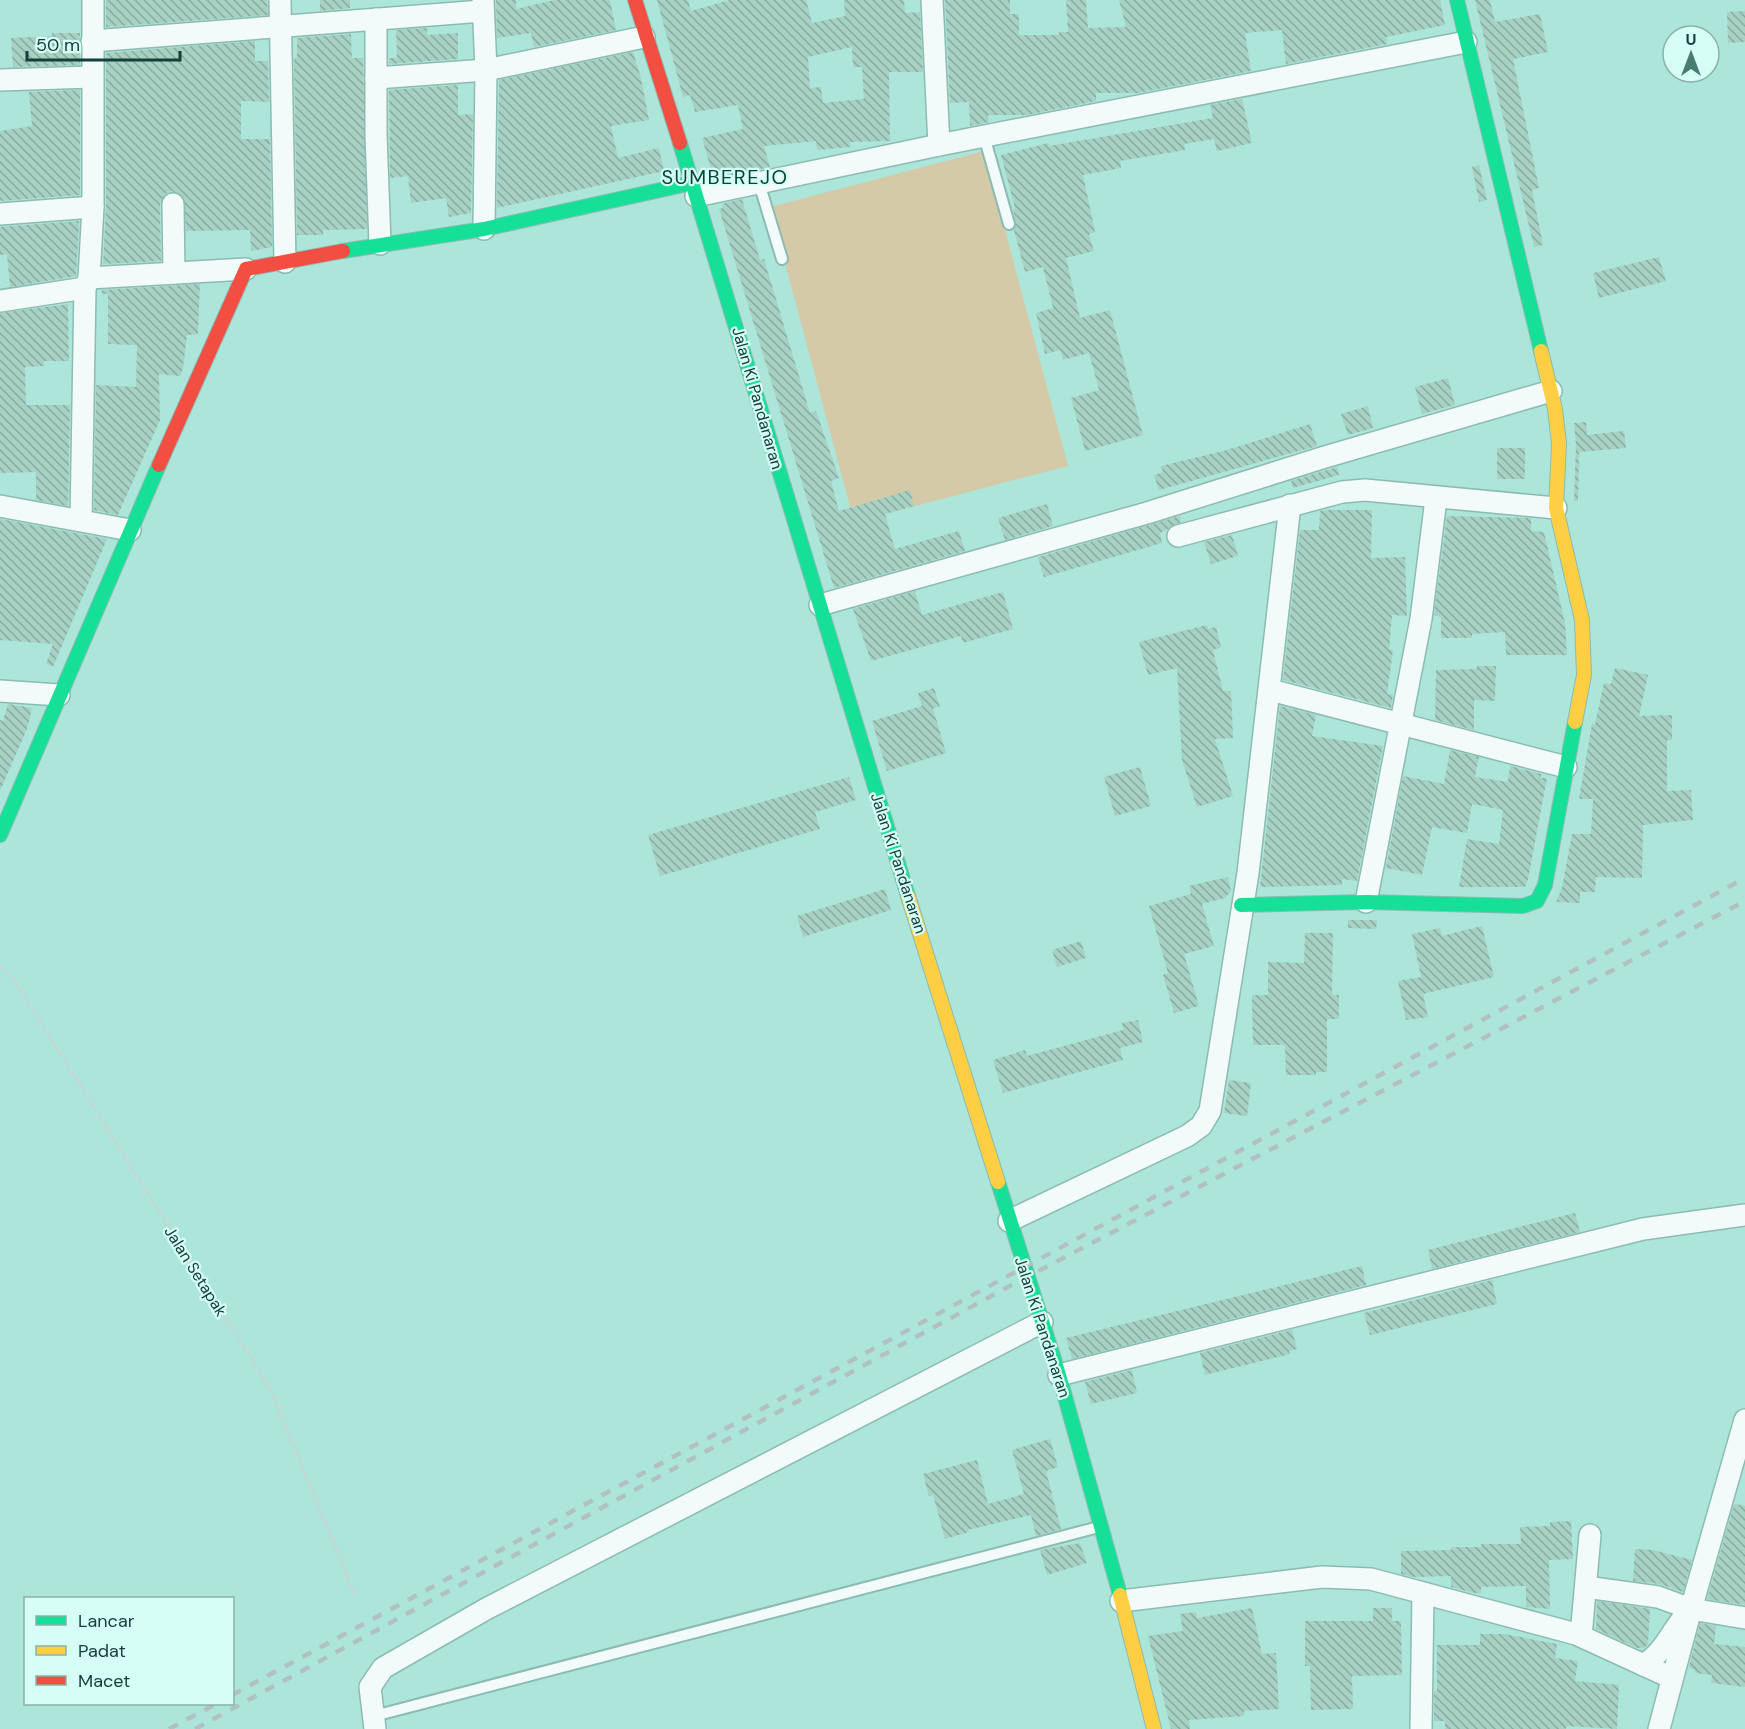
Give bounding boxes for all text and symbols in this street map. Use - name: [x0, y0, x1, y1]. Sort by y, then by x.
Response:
- scale bar: [27, 24, 180, 62]
- north arrow: [1661, 24, 1721, 84]
- text: U: [1686, 29, 1696, 50]
- text: 50 m: [36, 33, 80, 57]
- district label: SUMBEREJO: [661, 164, 789, 190]
- street label: Jalan Ki Pandanaran: [727, 325, 788, 472]
- street label: Jalan Ki Pandanaran: [866, 790, 931, 936]
- street label: Jalan Setapak: [160, 1222, 232, 1320]
- street label: Jalan Ki Pandanaran: [1010, 1254, 1075, 1400]
- legend: [24, 1597, 234, 1705]
- text: Lancar: [78, 1609, 135, 1633]
- text: Padat: [78, 1639, 126, 1663]
- text: Macet: [78, 1669, 130, 1693]

